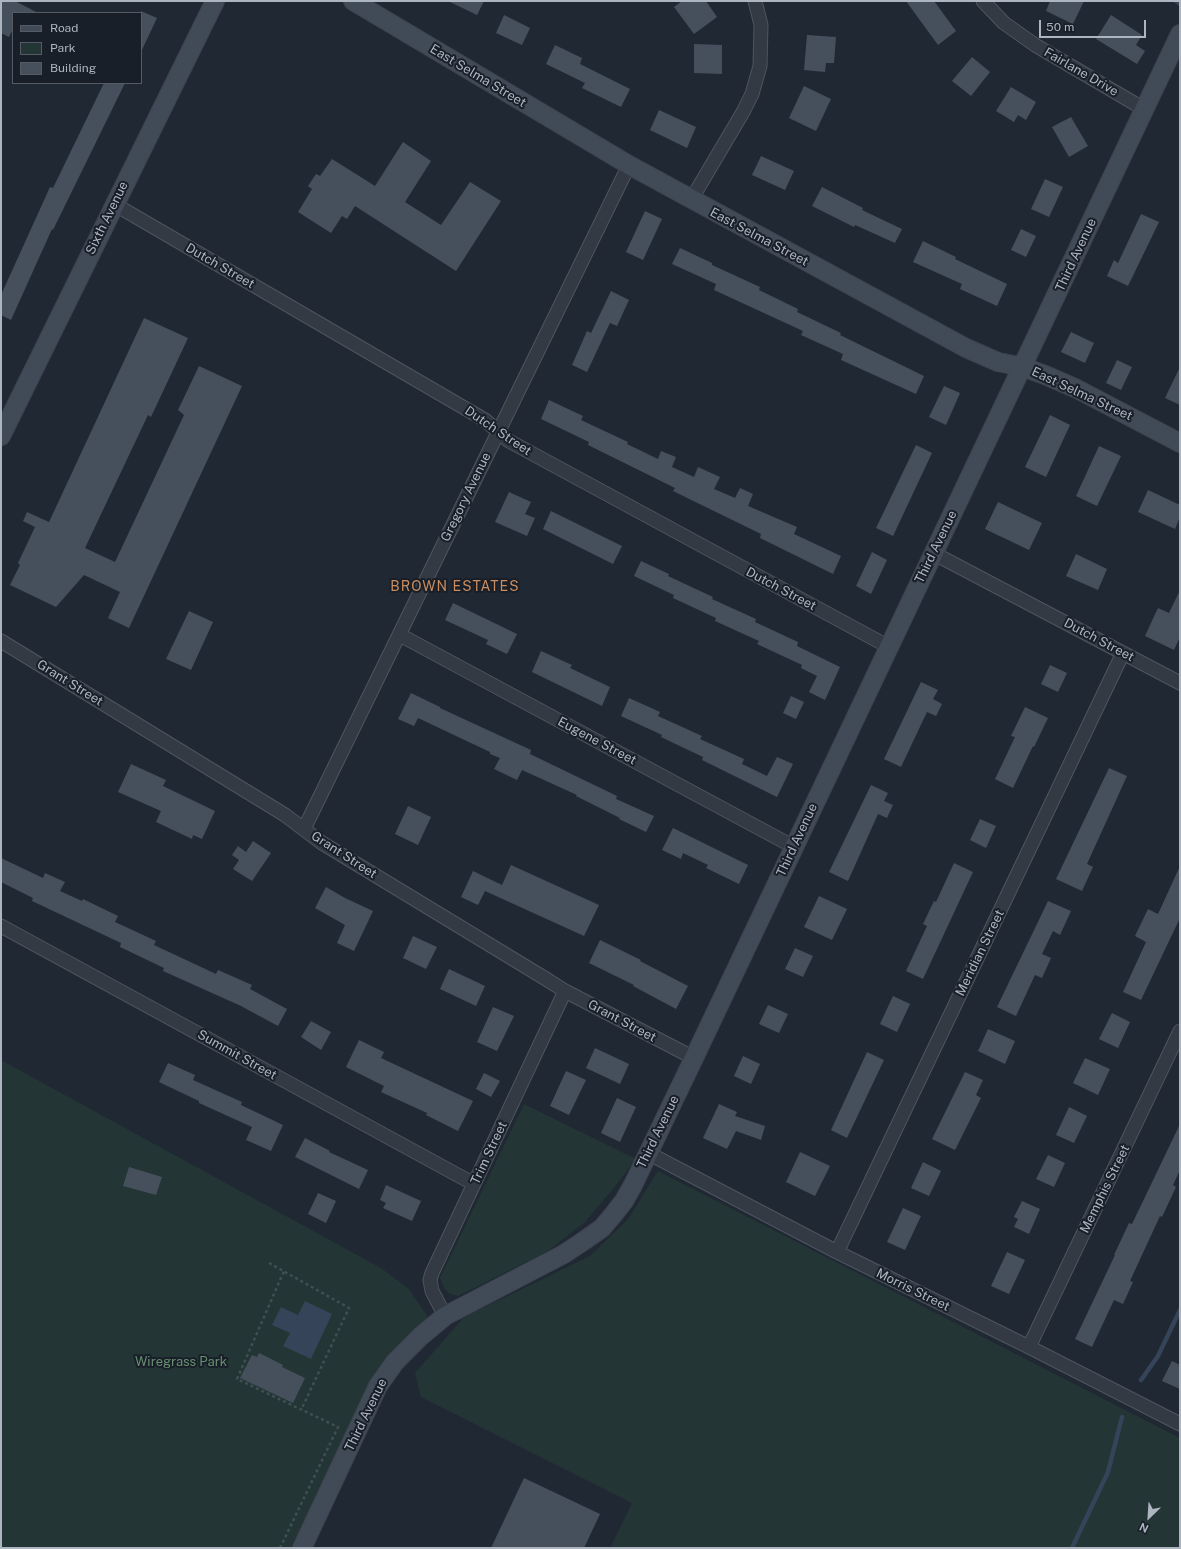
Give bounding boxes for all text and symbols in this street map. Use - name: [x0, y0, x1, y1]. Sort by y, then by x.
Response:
- legend: [12, 12, 142, 84]
- scale bar: [1041, 12, 1148, 38]
- text: 50 m: [1046, 20, 1074, 34]
- text: Road: [50, 21, 78, 35]
- text: Park: [50, 41, 76, 55]
- street label: East Selma Street: [427, 41, 529, 111]
- street label: Fairlane Drive: [1041, 44, 1121, 100]
- text: Building: [50, 61, 96, 75]
- street label: Sixth Avenue: [83, 179, 131, 257]
- street label: East Selma Street: [707, 204, 811, 270]
- street label: Third Avenue: [1052, 216, 1100, 294]
- street label: Dutch Street: [183, 240, 257, 292]
- street label: East Selma Street: [1029, 364, 1135, 424]
- street label: Dutch Street: [462, 403, 534, 459]
- street label: Gregory Avenue: [438, 450, 494, 544]
- street label: Third Avenue: [912, 508, 960, 586]
- street label: Dutch Street: [743, 564, 819, 614]
- district label: BROWN ESTATES: [390, 579, 520, 595]
- street label: Dutch Street: [1061, 615, 1137, 665]
- street label: Grant Street: [34, 657, 106, 709]
- street label: Eugene Street: [555, 714, 639, 768]
- street label: Third Avenue: [773, 801, 821, 879]
- street label: Grant Street: [308, 828, 380, 882]
- street label: Meridian Street: [952, 907, 1008, 999]
- street label: Grant Street: [585, 997, 659, 1045]
- street label: Summit Street: [195, 1027, 279, 1083]
- street label: Third Avenue: [634, 1093, 682, 1171]
- street label: Trim Street: [468, 1119, 510, 1187]
- street label: Memphis Street: [1077, 1142, 1133, 1236]
- street label: Morris Street: [874, 1265, 952, 1315]
- park label: Wiregrass Park: [135, 1354, 227, 1370]
- street label: Third Avenue: [342, 1376, 390, 1454]
- north arrow: [1129, 1497, 1169, 1537]
- text: N: [1137, 1521, 1150, 1535]

